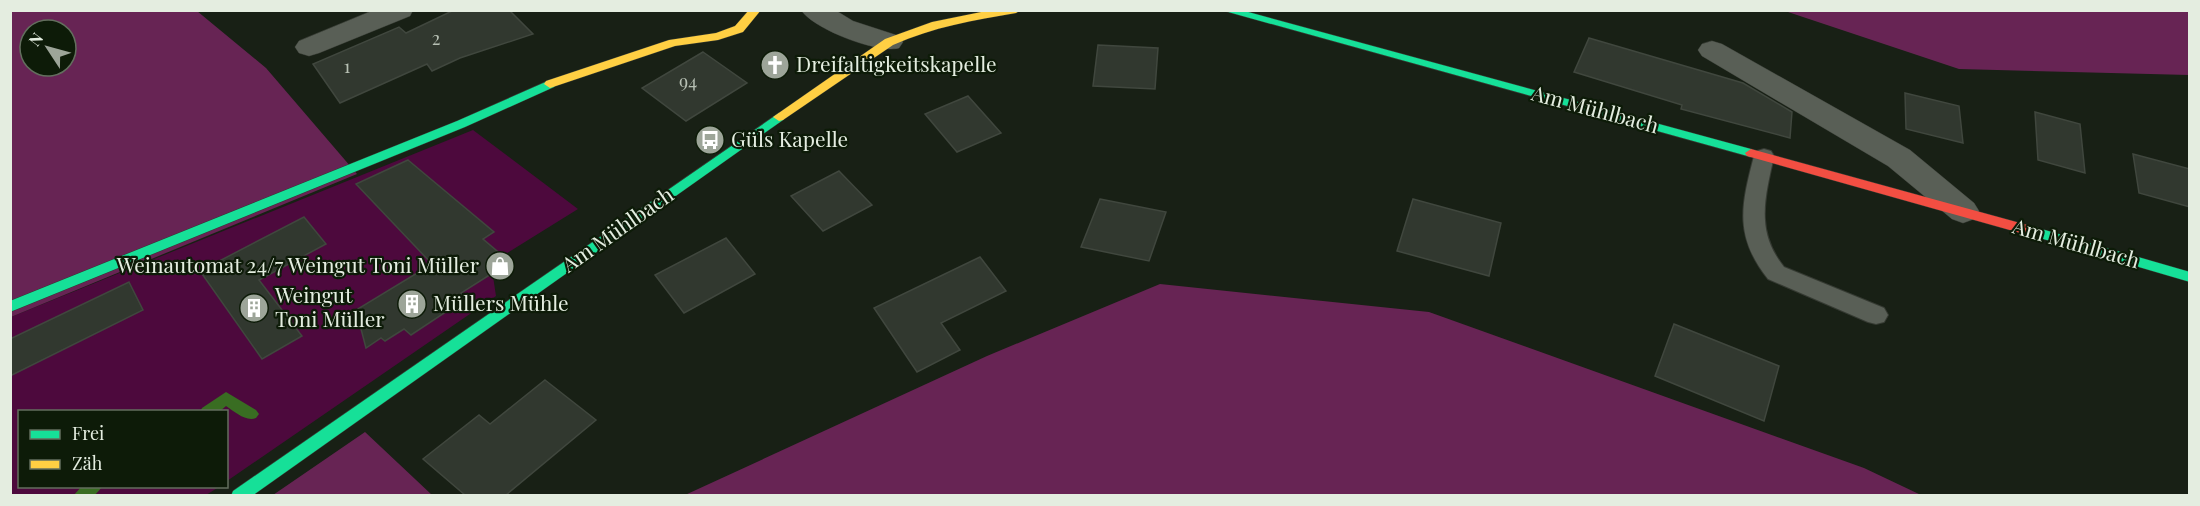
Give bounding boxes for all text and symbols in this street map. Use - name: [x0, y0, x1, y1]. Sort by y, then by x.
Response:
- north arrow: [18, 18, 78, 78]
- house number: 2: [432, 26, 440, 50]
- text: N: [24, 28, 48, 50]
- church icon: Dreifaltigkeitskapelle: [759, 49, 791, 81]
- place label: Dreifaltigkeitskapelle: [796, 49, 997, 77]
- house number: 1: [344, 54, 351, 78]
- house number: 94: [679, 69, 697, 93]
- street label: Am Mühlbach: [1528, 77, 1663, 139]
- bus stop icon: Güls Kapelle: [694, 124, 726, 156]
- place label: Güls Kapelle: [731, 124, 848, 152]
- street label: Am Mühlbach: [555, 179, 679, 278]
- street label: Am Mühlbach: [2009, 210, 2144, 274]
- place label: Weinautomat 24/7 Weingut Toni Müller: [116, 250, 480, 278]
- shop icon: Weinautomat 24/7 Weingut Toni Müller: [484, 250, 516, 282]
- place label: Weingut Toni Müller: [274, 280, 385, 332]
- building icon: Müllers Mühle: [396, 288, 428, 320]
- place label: Müllers Mühle: [433, 288, 569, 316]
- building icon: Weingut Toni Müller: [238, 292, 270, 324]
- legend: [18, 410, 228, 488]
- text: Frei: [72, 421, 104, 445]
- text: Zäh: [72, 451, 103, 475]

